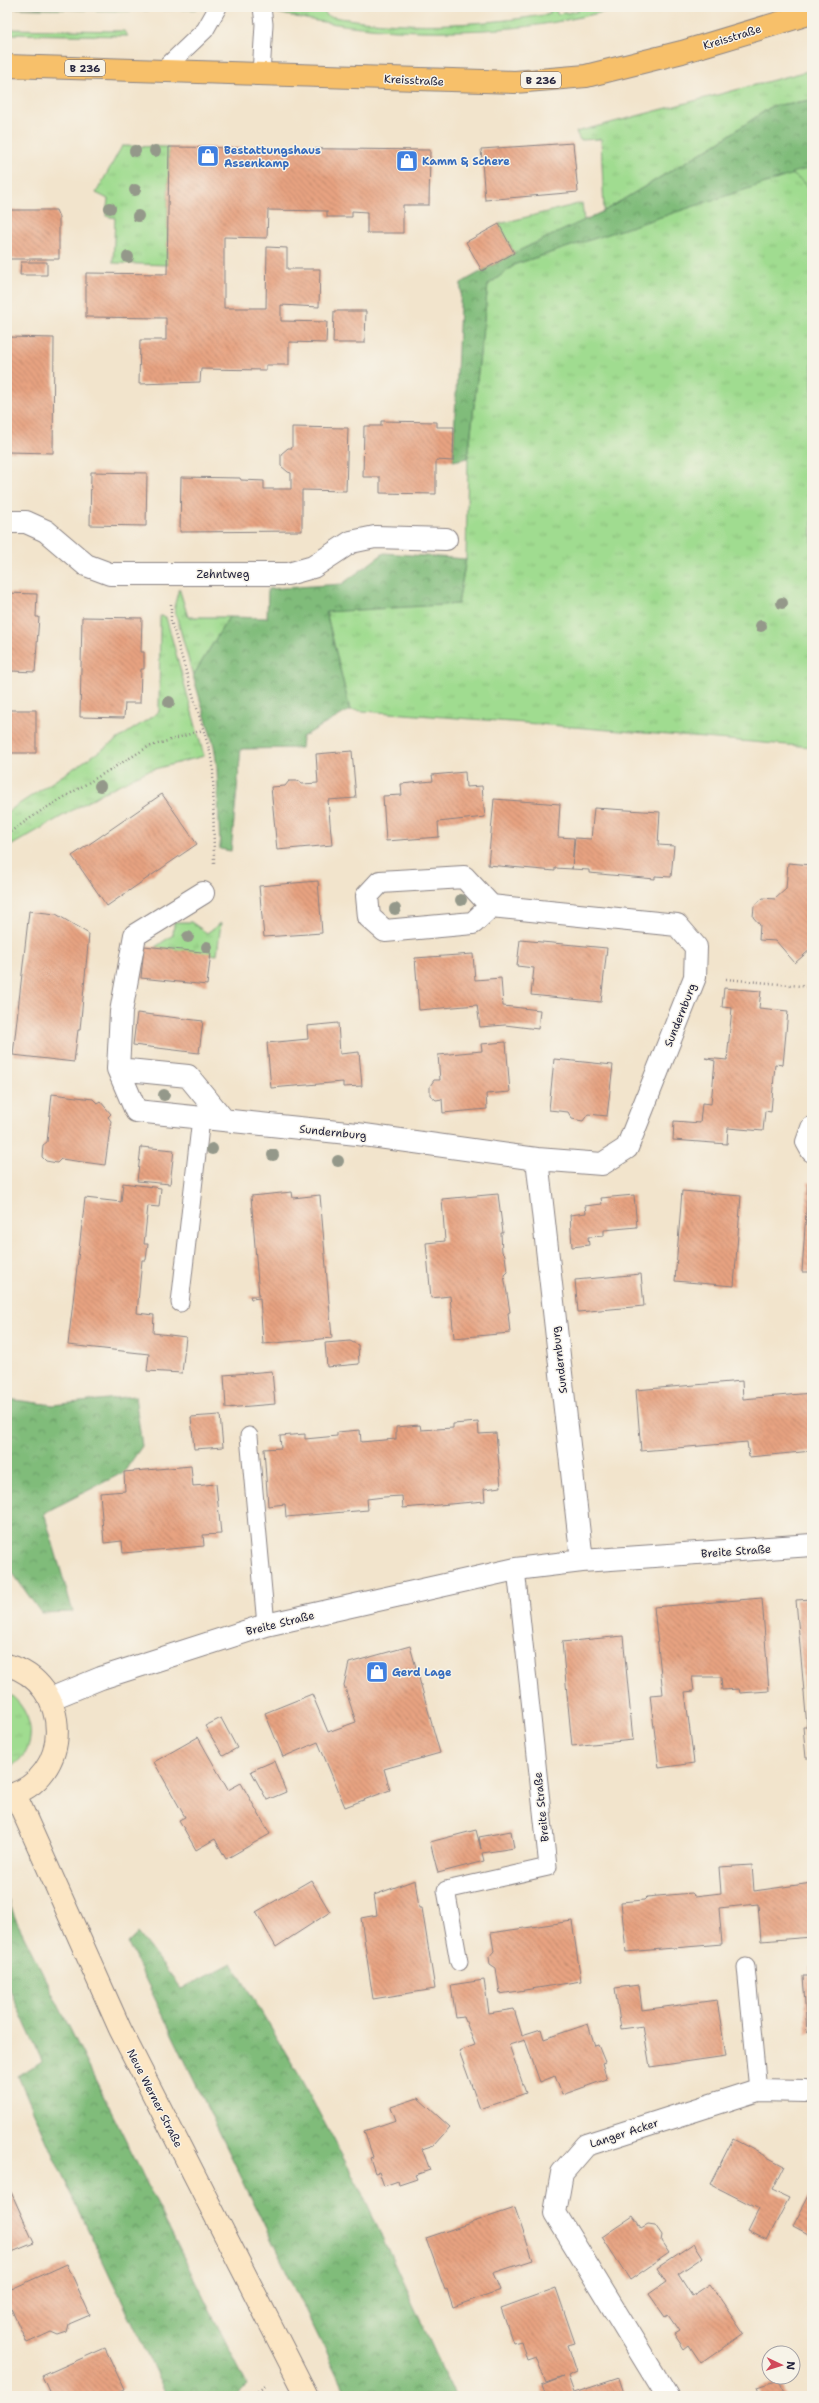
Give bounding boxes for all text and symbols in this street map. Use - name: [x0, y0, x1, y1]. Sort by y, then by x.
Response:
- street label: Kreisstraße: [701, 22, 763, 53]
- road number: B 236: [65, 60, 105, 76]
- street label: Kreisstraße: [384, 71, 444, 90]
- road number: B 236: [521, 72, 561, 88]
- shop icon: Bestattungshaus Assenkamp: [195, 143, 221, 169]
- place label: Bestattungshaus Assenkamp: [224, 143, 321, 171]
- shop icon: Kamm & Schere: [394, 148, 420, 174]
- place label: Kamm & Schere: [422, 154, 510, 169]
- street label: Zehntweg: [197, 567, 250, 582]
- street label: Sundernburg: [661, 981, 700, 1049]
- street label: Sundernburg: [299, 1122, 368, 1144]
- street label: Sundernburg: [548, 1325, 571, 1394]
- street label: Breite Straße: [701, 1542, 771, 1561]
- street label: Breite Straße: [244, 1608, 316, 1639]
- shop icon: Gerd Lage: [364, 1659, 390, 1685]
- place label: Gerd Lage: [392, 1665, 452, 1680]
- street label: Breite Straße: [530, 1771, 553, 1843]
- street label: Neue Werner Straße: [123, 2046, 186, 2150]
- street label: Langer Acker: [588, 2115, 660, 2152]
- north arrow: [761, 2345, 801, 2385]
- text: N: [783, 2361, 798, 2371]

